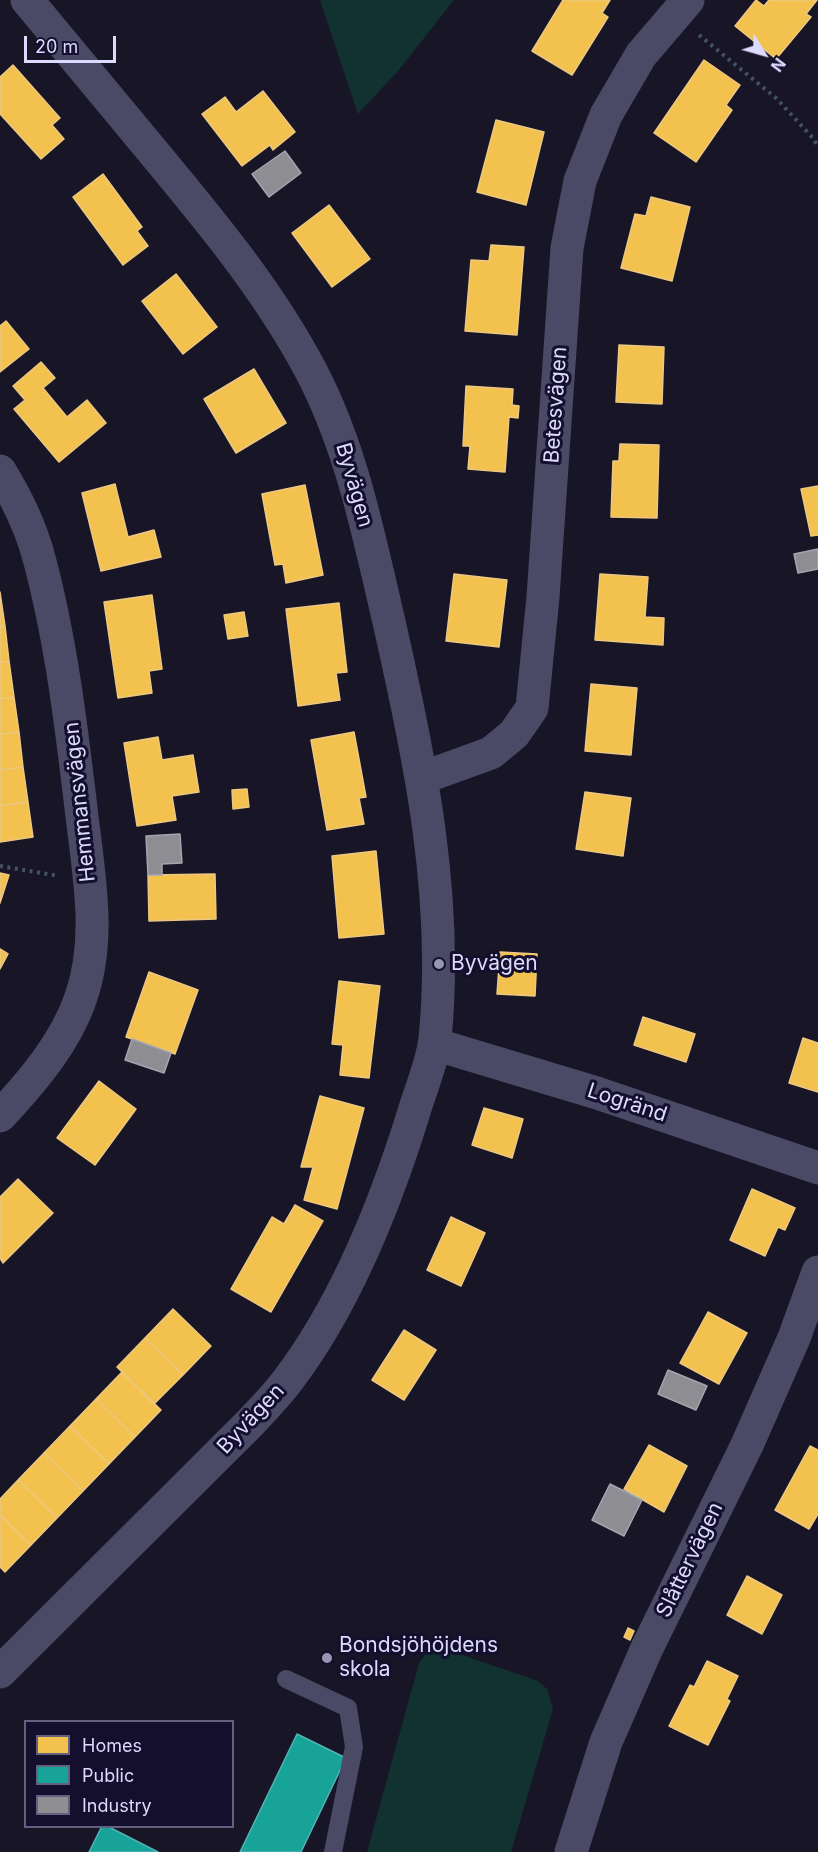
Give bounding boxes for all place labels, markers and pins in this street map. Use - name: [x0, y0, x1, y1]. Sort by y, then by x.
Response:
- place label: Byvägen: [451, 951, 538, 977]
- marker: Byvägen: [432, 957, 446, 971]
- place label: Bondsjöhöjdens skola: [339, 1633, 498, 1683]
- marker: Bondsjöhöjdens skola: [320, 1651, 334, 1665]

